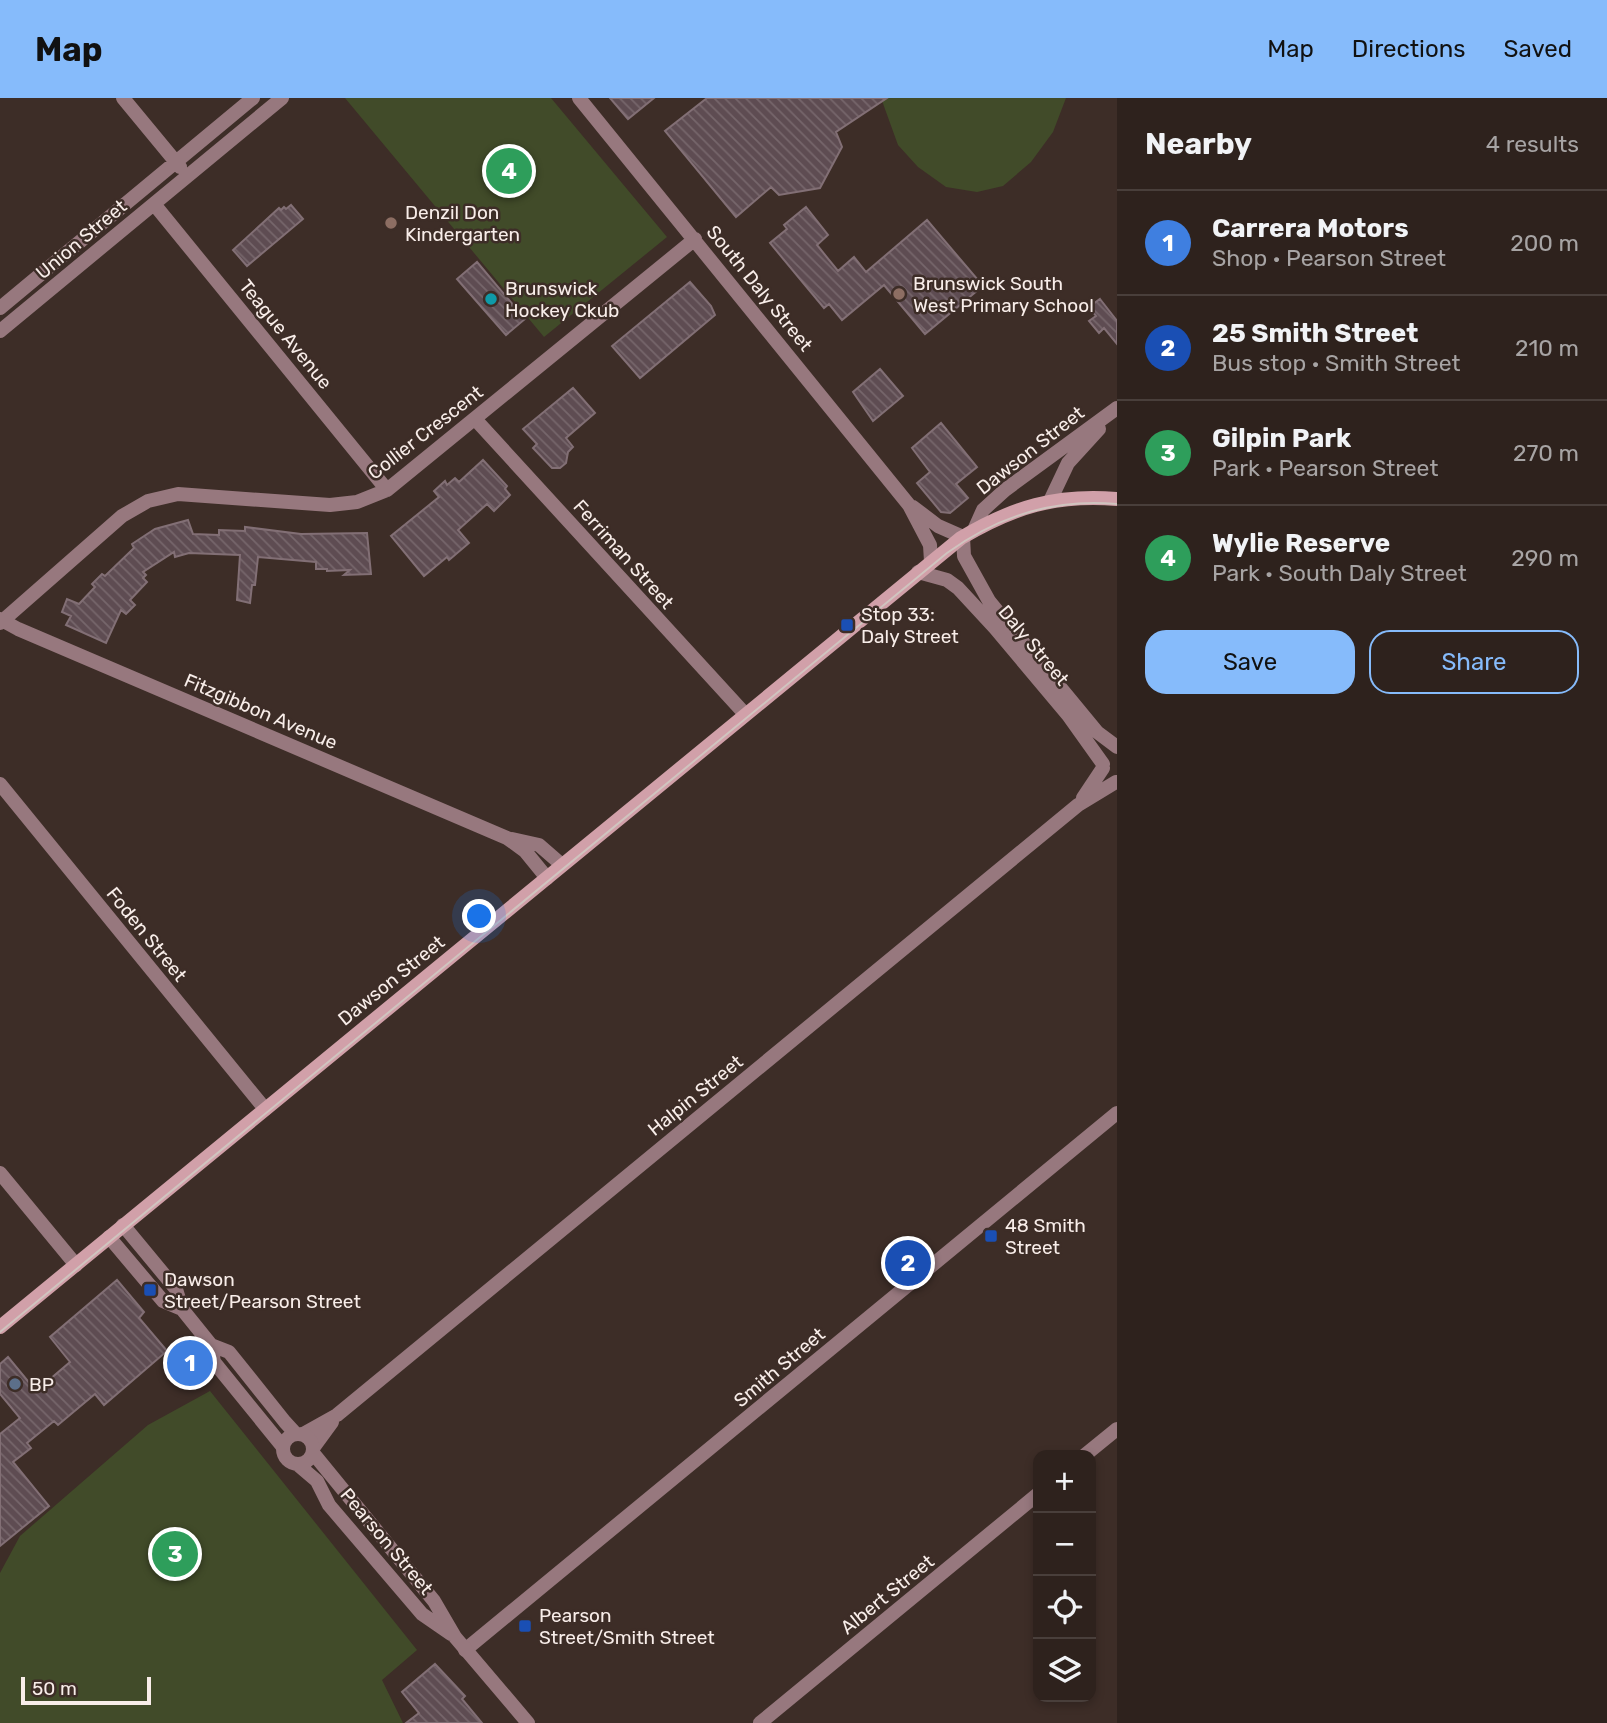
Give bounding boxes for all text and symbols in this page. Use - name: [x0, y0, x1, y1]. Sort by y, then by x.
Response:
- text: Map: [35, 30, 103, 69]
- text: Map: [1267, 35, 1314, 63]
- text: Directions: [1352, 35, 1465, 63]
- text: Saved: [1503, 35, 1572, 63]
- text: Nearby: [1145, 126, 1252, 162]
- text: 4 results: [1486, 130, 1579, 158]
- pin: 4: [486, 145, 532, 197]
- street label: Union Street: [31, 194, 132, 284]
- place label: Denzil Don Kindergarten: [405, 201, 520, 246]
- text: Carrera Motors: [1212, 213, 1409, 244]
- marker: Denzil Don Kindergarten: [383, 215, 399, 231]
- street label: South Daly Street: [702, 221, 818, 356]
- text: 1: [1162, 229, 1174, 257]
- text: 200 m: [1510, 229, 1579, 257]
- text: Shop · Pearson Street: [1212, 244, 1446, 272]
- place label: Brunswick South West Primary School: [913, 272, 1094, 317]
- street label: Teague Avenue: [234, 275, 337, 394]
- place label: Brunswick Hockey Ckub: [505, 277, 619, 322]
- marker: Brunswick South West Primary School: [891, 286, 907, 302]
- marker: Brunswick Hockey Ckub: [483, 291, 499, 307]
- text: 25 Smith Street: [1212, 318, 1418, 349]
- text: 2: [1161, 334, 1175, 362]
- text: 210 m: [1515, 334, 1579, 362]
- text: Bus stop · Smith Street: [1212, 349, 1461, 377]
- street label: Collier Crescent: [363, 380, 488, 484]
- street label: Dawson Street: [972, 401, 1089, 500]
- text: Gilpin Park: [1212, 423, 1351, 454]
- text: 3: [1160, 439, 1176, 467]
- text: 270 m: [1513, 439, 1579, 467]
- text: Park · Pearson Street: [1212, 454, 1438, 482]
- street label: Ferriman Street: [569, 495, 679, 614]
- text: Wylie Reserve: [1212, 528, 1390, 559]
- text: 4: [1160, 544, 1176, 572]
- text: 290 m: [1511, 544, 1579, 572]
- text: Park · South Daly Street: [1212, 559, 1467, 587]
- street label: Daly Street: [993, 600, 1074, 691]
- place label: Stop 33: Daly Street: [861, 603, 959, 648]
- marker: Stop 33: Daly Street: [839, 617, 855, 633]
- button: Save: [1145, 630, 1355, 694]
- button: Share: [1369, 630, 1579, 694]
- street label: Fitzgibbon Avenue: [181, 669, 341, 754]
- street label: Foden Street: [102, 882, 192, 987]
- your location: [462, 899, 496, 933]
- street label: Dawson Street: [333, 930, 450, 1030]
- street label: Halpin Street: [643, 1050, 748, 1141]
- place label: 48 Smith Street: [1005, 1214, 1086, 1259]
- marker: 48 Smith Street: [983, 1228, 999, 1244]
- pin: 2: [885, 1237, 931, 1289]
- place label: Dawson Street/Pearson Street: [164, 1268, 361, 1313]
- marker: Dawson Street/Pearson Street: [142, 1282, 158, 1298]
- street label: Smith Street: [729, 1322, 830, 1412]
- pin: 1: [167, 1337, 213, 1389]
- place label: BP: [29, 1373, 54, 1396]
- marker: BP: [7, 1376, 23, 1392]
- map controls: [1033, 1450, 1096, 1702]
- button: +: [1033, 1450, 1096, 1513]
- street label: Pearson Street: [335, 1483, 438, 1600]
- button: −: [1033, 1513, 1096, 1576]
- pin: 3: [152, 1528, 198, 1580]
- street label: Albert Street: [836, 1549, 939, 1639]
- button: locate: [1033, 1576, 1096, 1639]
- place label: Pearson Street/Smith Street: [539, 1604, 715, 1649]
- marker: Pearson Street/Smith Street: [517, 1618, 533, 1634]
- button: layers: [1033, 1639, 1096, 1702]
- scale bar: [21, 1674, 150, 1706]
- text: 50 m: [32, 1677, 77, 1700]

